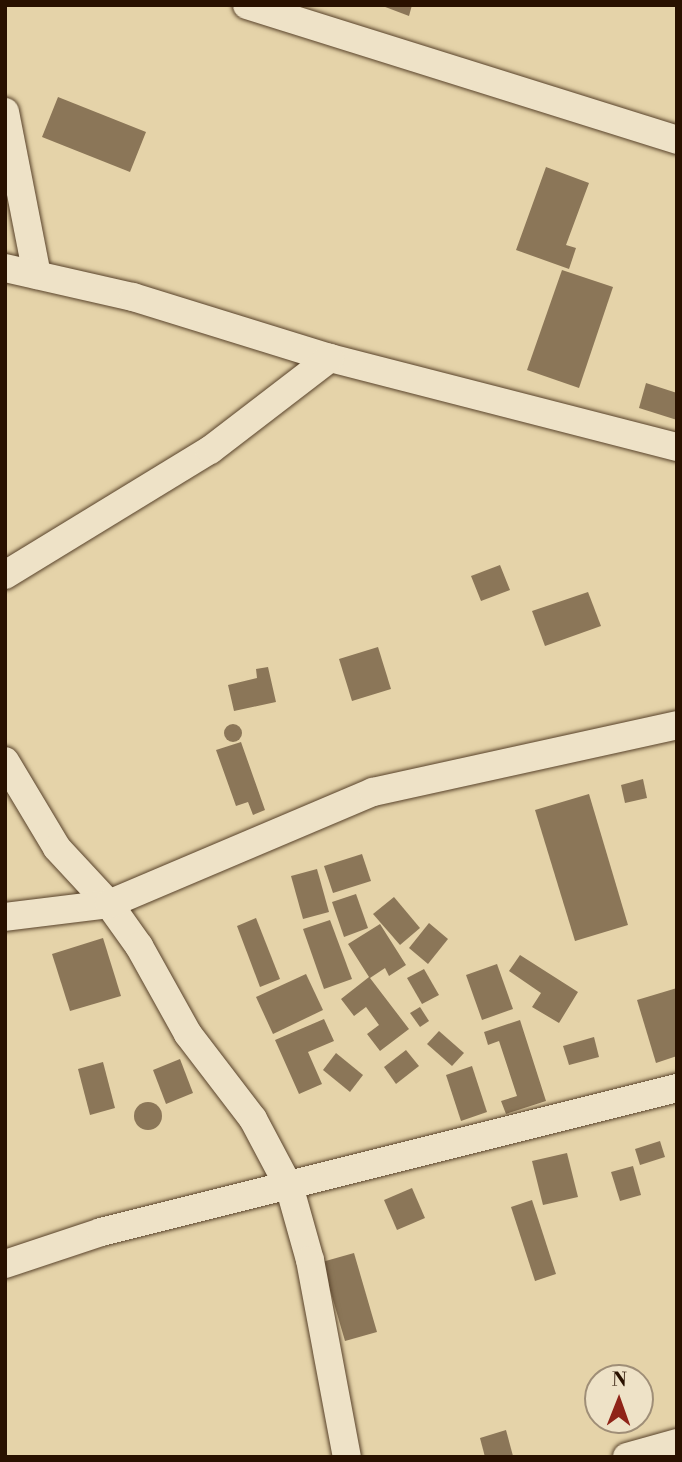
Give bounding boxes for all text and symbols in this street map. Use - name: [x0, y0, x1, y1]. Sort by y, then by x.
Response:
- north arrow: [584, 1364, 654, 1434]
- text: N: [612, 1368, 627, 1392]

